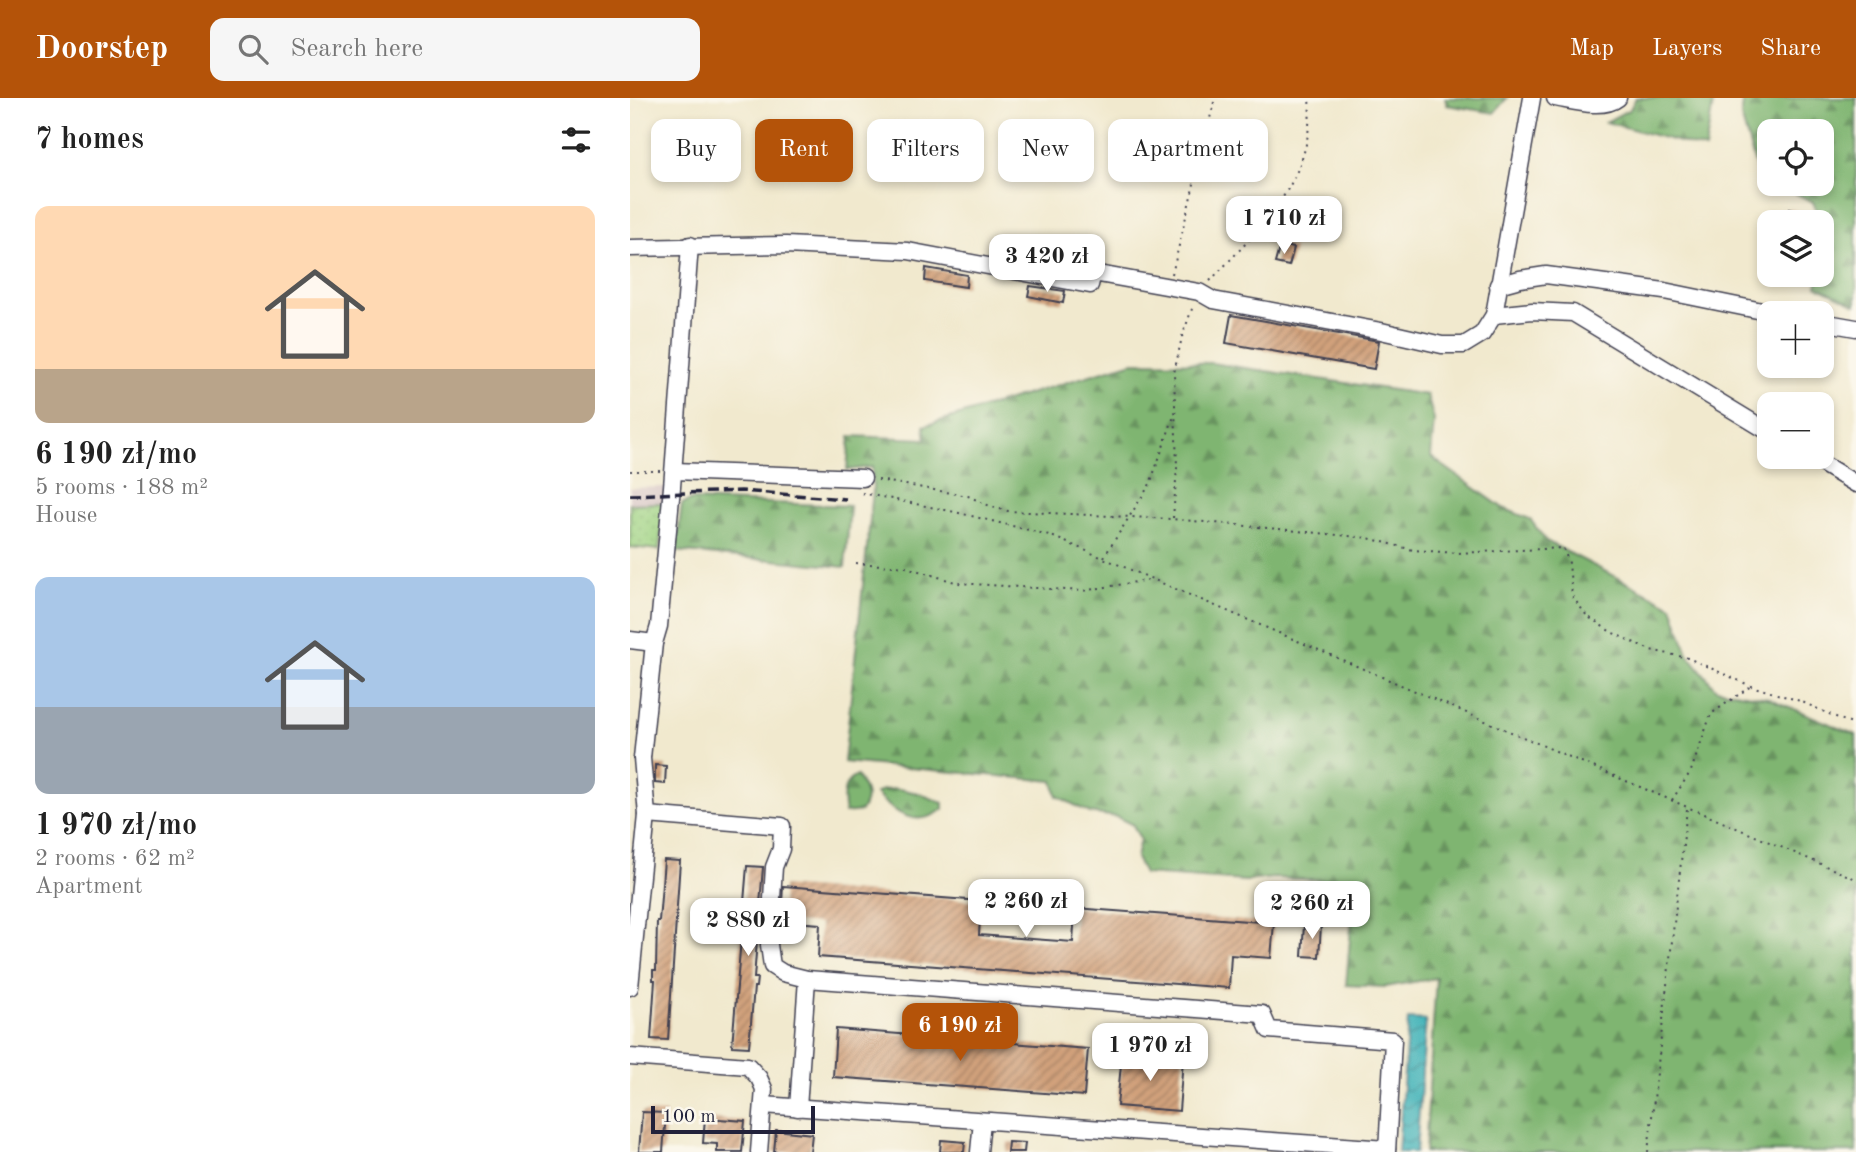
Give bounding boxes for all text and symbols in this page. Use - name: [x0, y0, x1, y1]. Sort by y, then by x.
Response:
- search box: [210, 18, 700, 81]
- icon: search: [234, 30, 272, 68]
- text: Doorstep: [35, 33, 168, 66]
- text: Search here: [290, 36, 423, 62]
- text: Map: [1570, 37, 1614, 61]
- text: Layers: [1652, 37, 1722, 61]
- text: Share: [1760, 37, 1821, 61]
- chip: Buy: [651, 119, 741, 182]
- chip: Rent: [755, 119, 853, 182]
- chip: Filters: [867, 119, 984, 182]
- chip: New: [998, 119, 1094, 182]
- chip: Apartment: [1108, 119, 1268, 182]
- map controls: [1757, 119, 1834, 469]
- button: locate: [1757, 119, 1834, 196]
- icon: filters: [557, 121, 595, 159]
- text: 7 homes: [35, 125, 144, 155]
- pin: 1 710 zł: [1212, 197, 1356, 256]
- text: 1 710 zł: [1242, 207, 1326, 230]
- button: layers: [1757, 210, 1834, 287]
- pin: 3 420 zł: [975, 234, 1119, 294]
- text: 3 420 zł: [1005, 245, 1089, 268]
- icon: home: [252, 251, 378, 377]
- button: +: [1757, 301, 1834, 378]
- button: −: [1757, 392, 1834, 469]
- text: 6 190 zł/mo: [35, 440, 197, 470]
- text: 5 rooms · 188 m²: [35, 476, 208, 499]
- text: House: [35, 504, 97, 527]
- icon: home: [252, 622, 378, 748]
- text: 1 970 zł/mo: [35, 811, 197, 841]
- text: 2 rooms · 62 m²: [35, 847, 195, 870]
- text: Apartment: [35, 875, 143, 898]
- pin: 2 260 zł: [954, 880, 1098, 939]
- pin: 2 260 zł: [1240, 882, 1384, 941]
- text: 2 260 zł: [984, 890, 1068, 913]
- text: 2 260 zł: [1270, 892, 1354, 915]
- pin: 2 880 zł: [676, 898, 820, 958]
- text: 2 880 zł: [706, 909, 790, 932]
- pin: 6 190 zł: [888, 1004, 1032, 1063]
- text: 6 190 zł: [918, 1014, 1002, 1037]
- pin: 1 970 zł: [1078, 1024, 1222, 1083]
- text: 1 970 zł: [1108, 1034, 1192, 1057]
- scale bar: [651, 1103, 816, 1135]
- text: 100 m: [662, 1108, 715, 1127]

